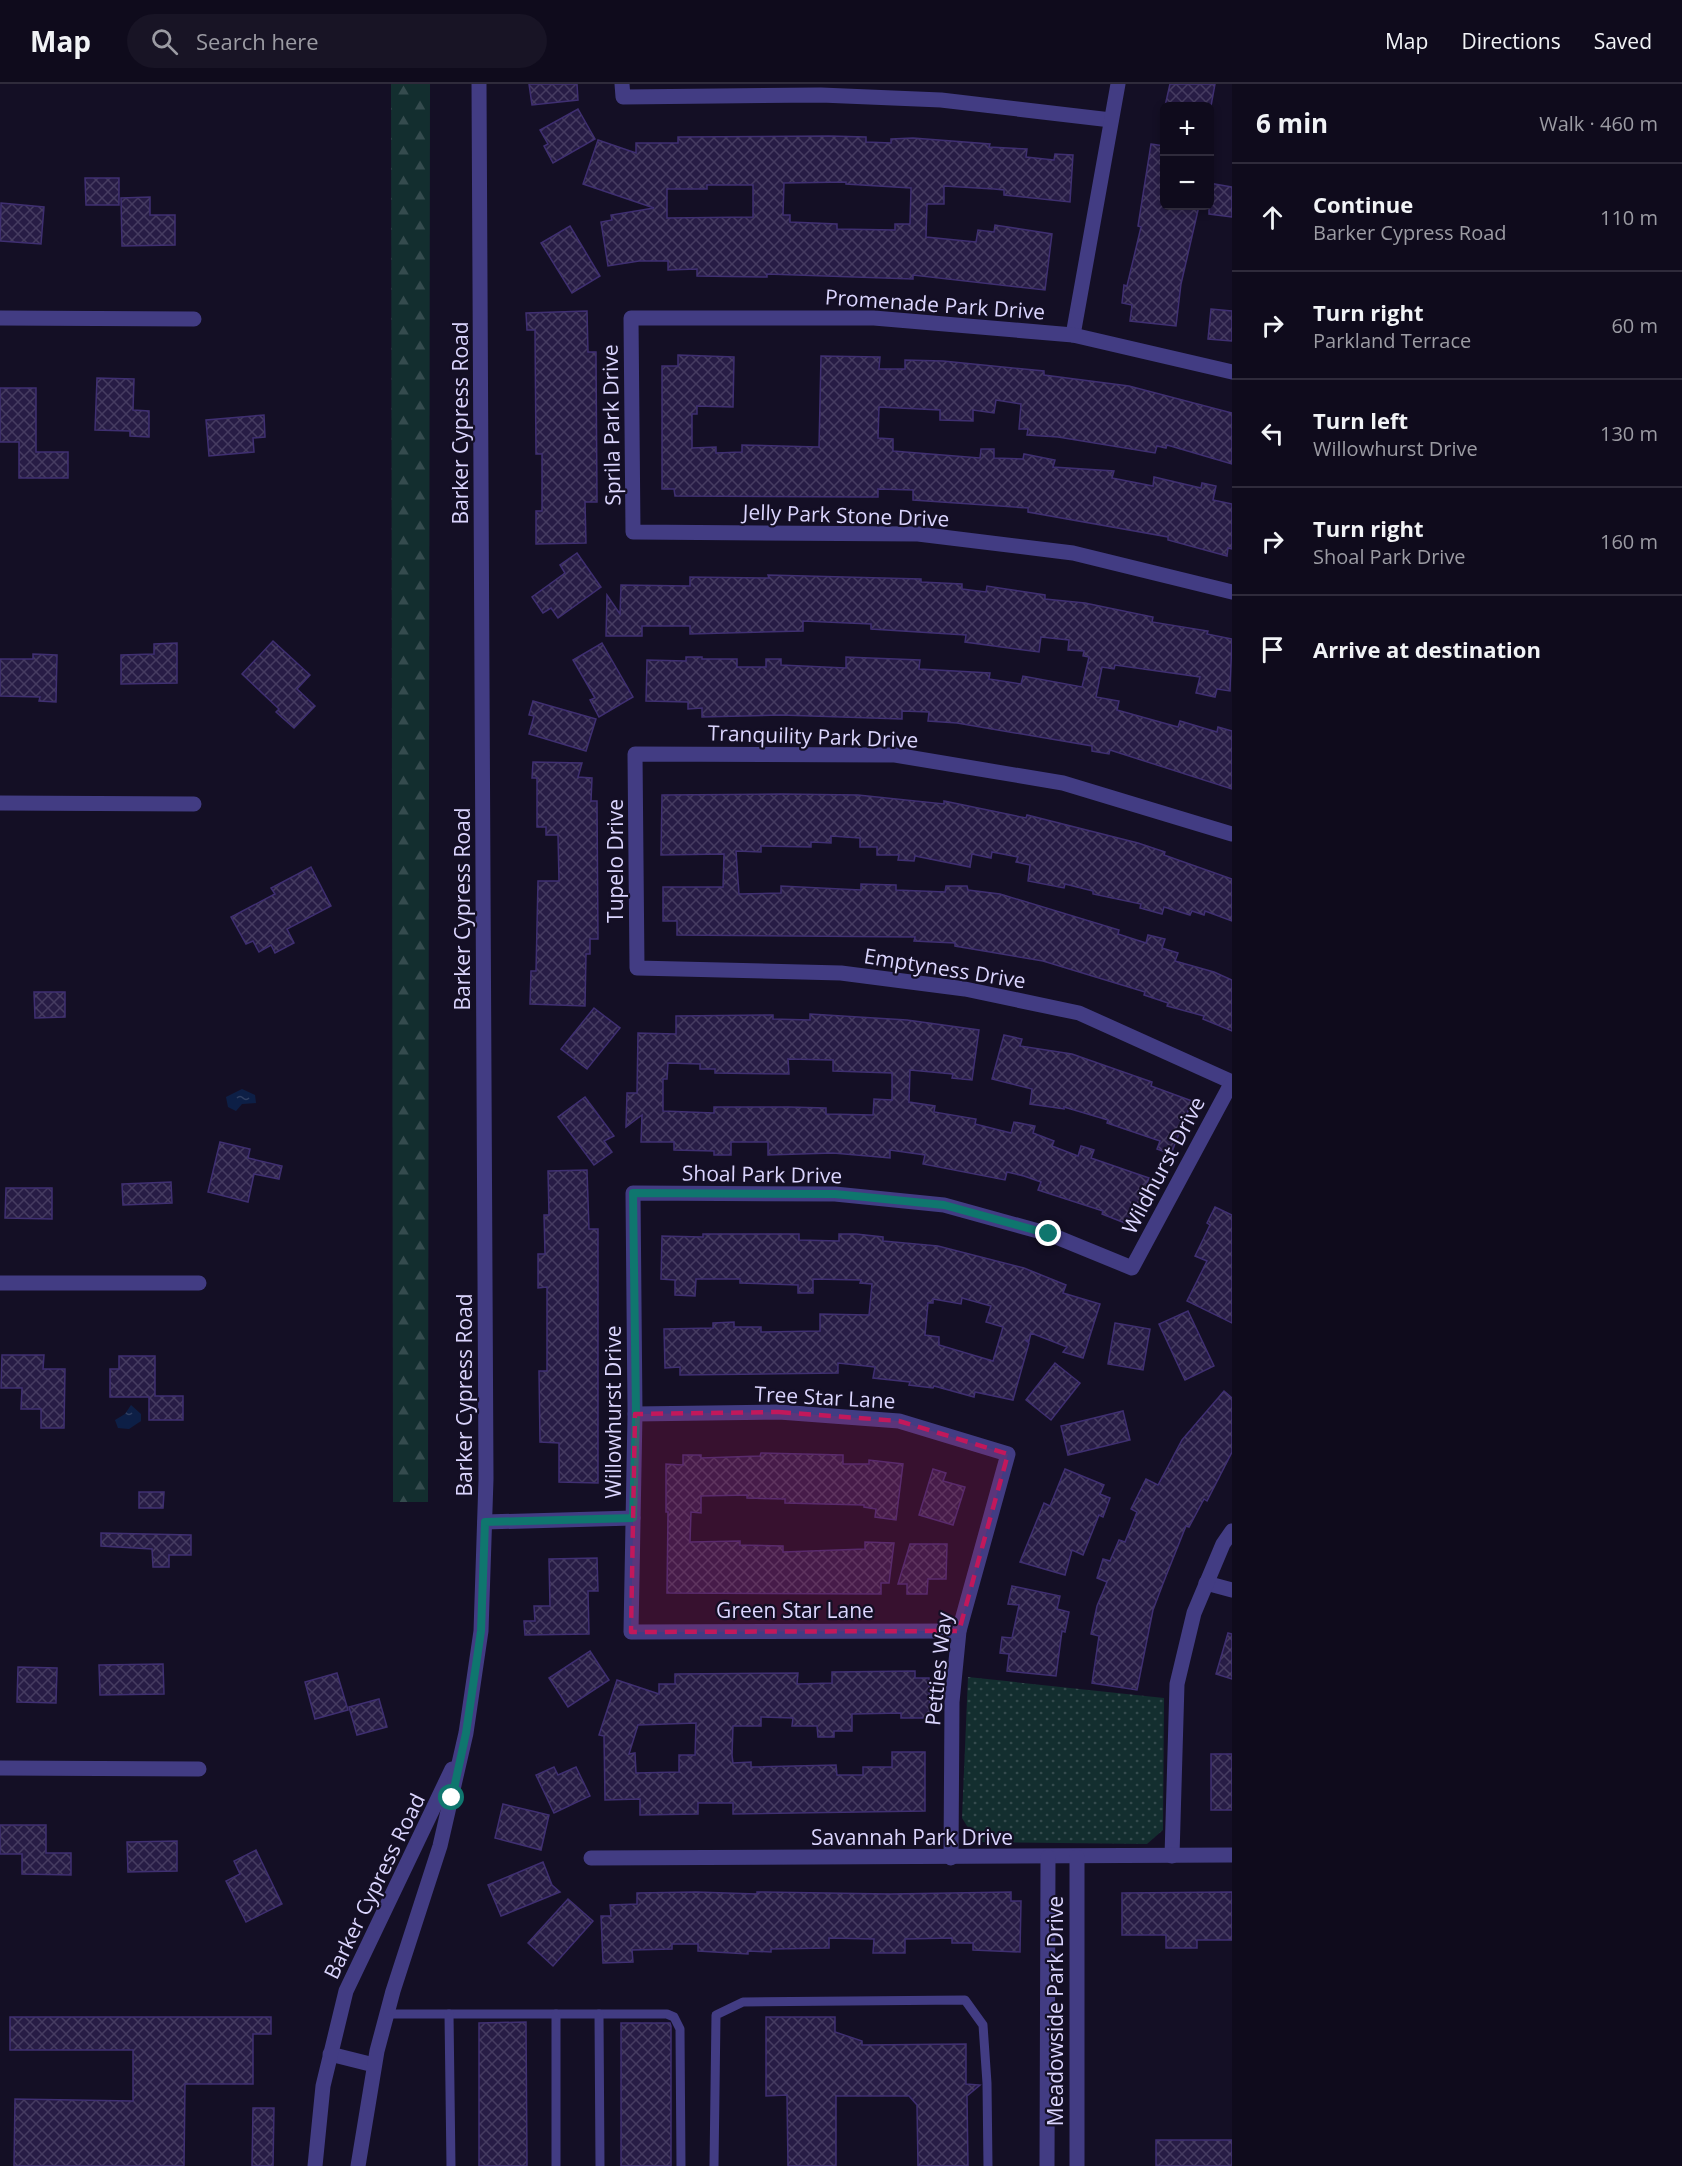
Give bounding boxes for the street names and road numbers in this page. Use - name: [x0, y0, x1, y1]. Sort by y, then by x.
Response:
- street label: Promenade Park Drive: [824, 282, 1046, 326]
- street label: Barker Cypress Road: [446, 321, 474, 525]
- street label: Sprila Park Drive: [596, 344, 626, 506]
- street label: Jelly Park Stone Drive: [740, 497, 950, 533]
- street label: Tranquility Park Drive: [707, 718, 919, 754]
- street label: Tupelo Drive: [601, 799, 629, 923]
- street label: Barker Cypress Road: [448, 807, 476, 1011]
- street label: Emptyness Drive: [862, 941, 1028, 995]
- street label: Wildhurst Drive: [1115, 1092, 1211, 1238]
- street label: Shoal Park Drive: [682, 1159, 842, 1189]
- street label: Barker Cypress Road: [450, 1293, 478, 1497]
- street label: Willowhurst Drive: [599, 1326, 627, 1498]
- street label: Tree Star Lane: [754, 1379, 896, 1415]
- street label: Green Star Lane: [716, 1596, 874, 1624]
- street label: Petties Way: [918, 1611, 958, 1727]
- street label: Barker Cypress Road: [317, 1789, 431, 1983]
- street label: Savannah Park Drive: [811, 1823, 1013, 1851]
- street label: Meadowside Park Drive: [1041, 1896, 1069, 2126]

